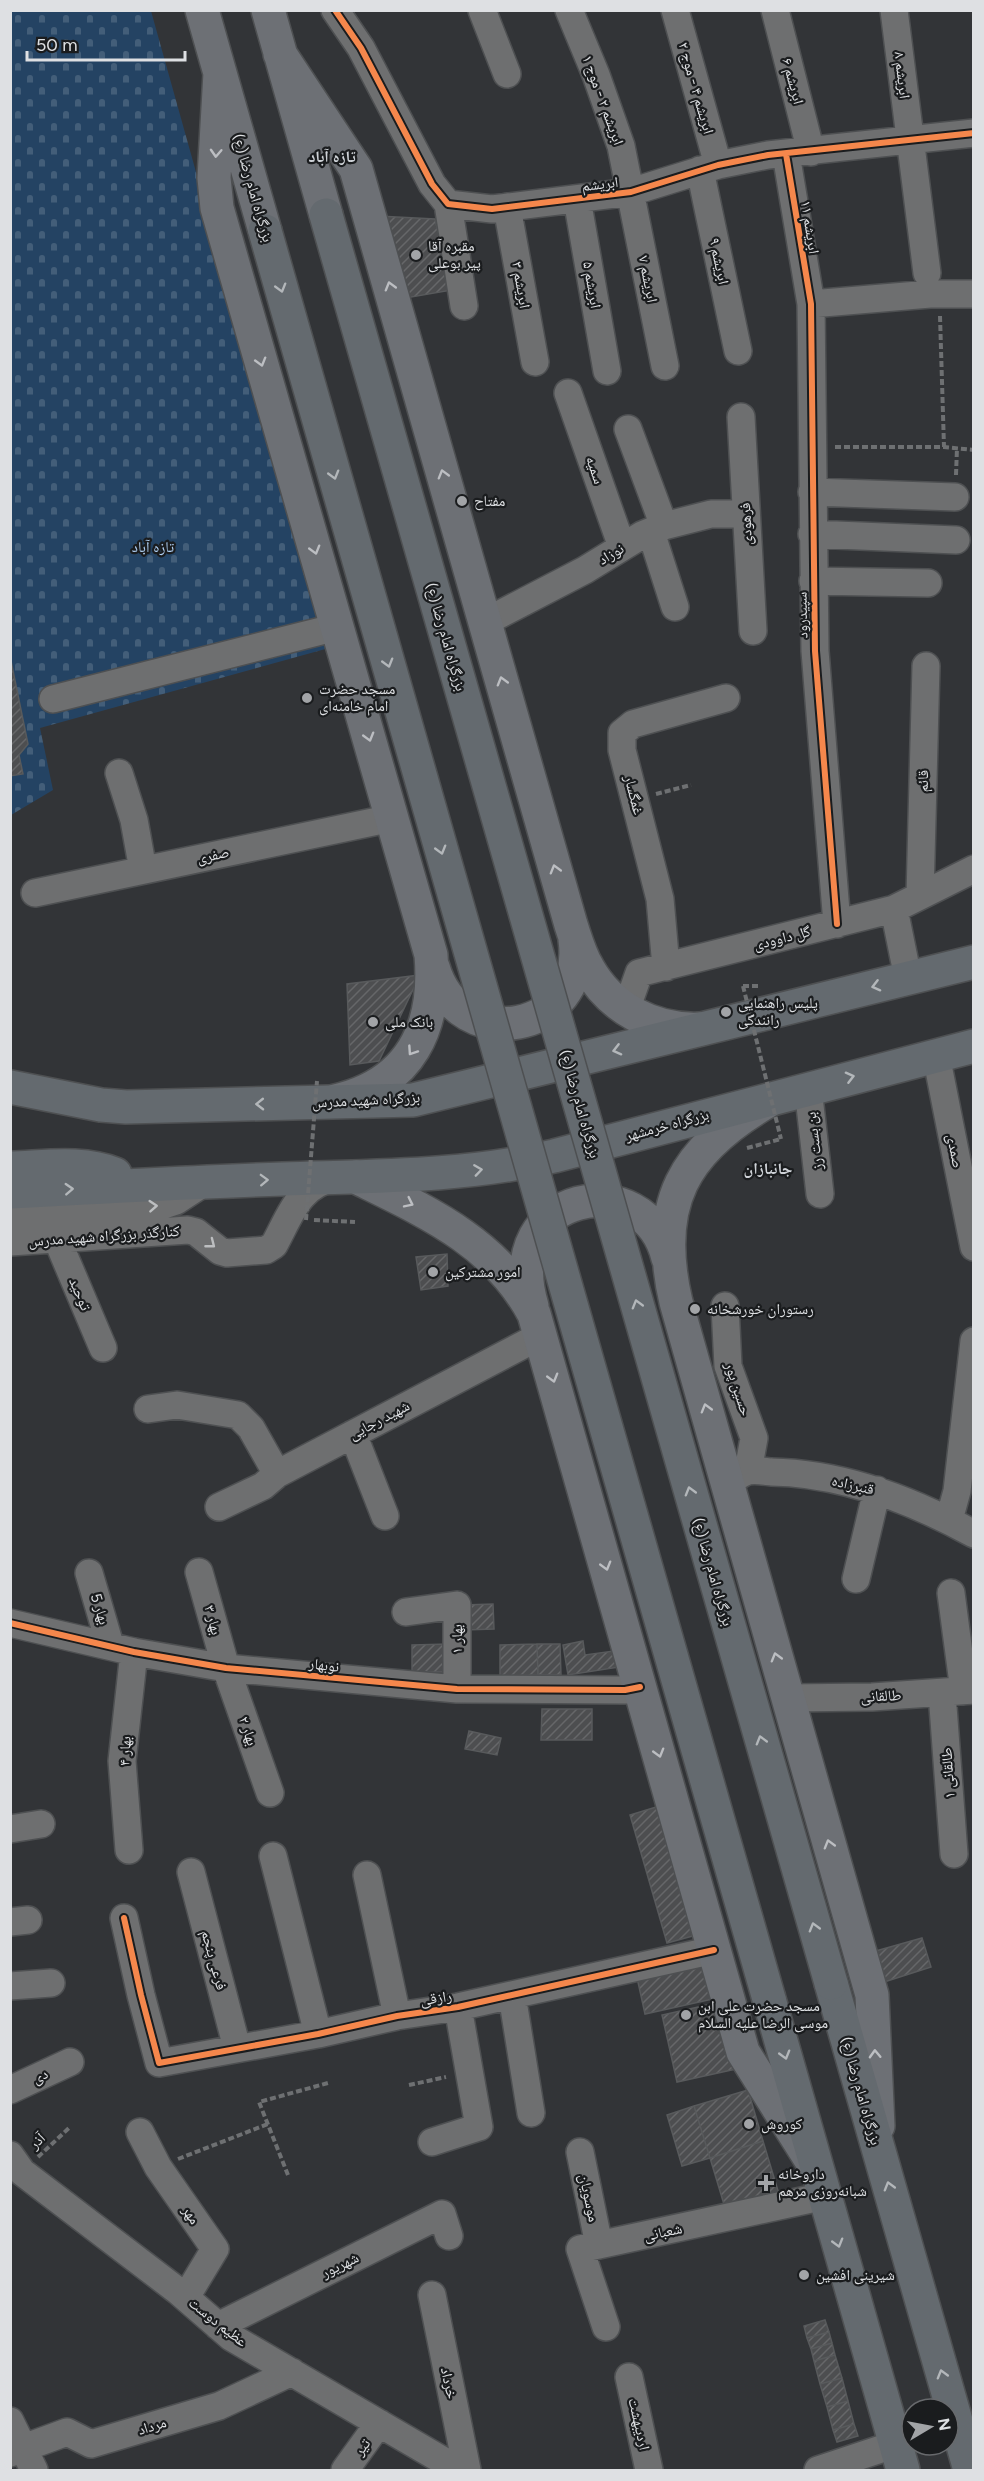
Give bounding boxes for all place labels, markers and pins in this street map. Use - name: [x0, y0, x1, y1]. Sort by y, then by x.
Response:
- place label: مقبره آقا پیر بوعلی: [428, 237, 481, 273]
- marker: مقبره آقا پیر بوعلی: [409, 248, 423, 262]
- place label: مفتاح: [474, 492, 506, 511]
- marker: مفتاح: [455, 494, 469, 508]
- place label: مسجد حضرت امام خامنه‌ای: [319, 680, 396, 716]
- marker: مسجد حضرت امام خامنه‌ای: [300, 691, 314, 705]
- place label: پلیس راهنمایی رانندگی: [738, 994, 818, 1030]
- marker: پلیس راهنمایی رانندگی: [719, 1005, 733, 1019]
- place label: بانک ملی: [385, 1013, 433, 1032]
- marker: بانک ملی: [366, 1015, 380, 1029]
- place label: امور مشترکین: [445, 1263, 521, 1282]
- marker: امور مشترکین: [426, 1265, 440, 1279]
- place label: رستوران خورشخانه: [707, 1300, 814, 1319]
- marker: رستوران خورشخانه: [688, 1302, 702, 1316]
- place label: مسجد حضرت علی ابن موسی الرضا علیه السلام: [698, 1997, 828, 2033]
- marker: مسجد حضرت علی ابن موسی الرضا علیه السلام: [679, 2008, 693, 2022]
- place label: کوروش: [761, 2115, 802, 2134]
- marker: کوروش: [742, 2117, 756, 2131]
- place label: داروخانه شبانه‌روزی مرهم: [778, 2165, 867, 2201]
- marker: داروخانه شبانه‌روزی مرهم: [759, 2176, 773, 2190]
- place label: شیرینی افشین: [816, 2266, 895, 2285]
- marker: شیرینی افشین: [797, 2268, 811, 2282]

